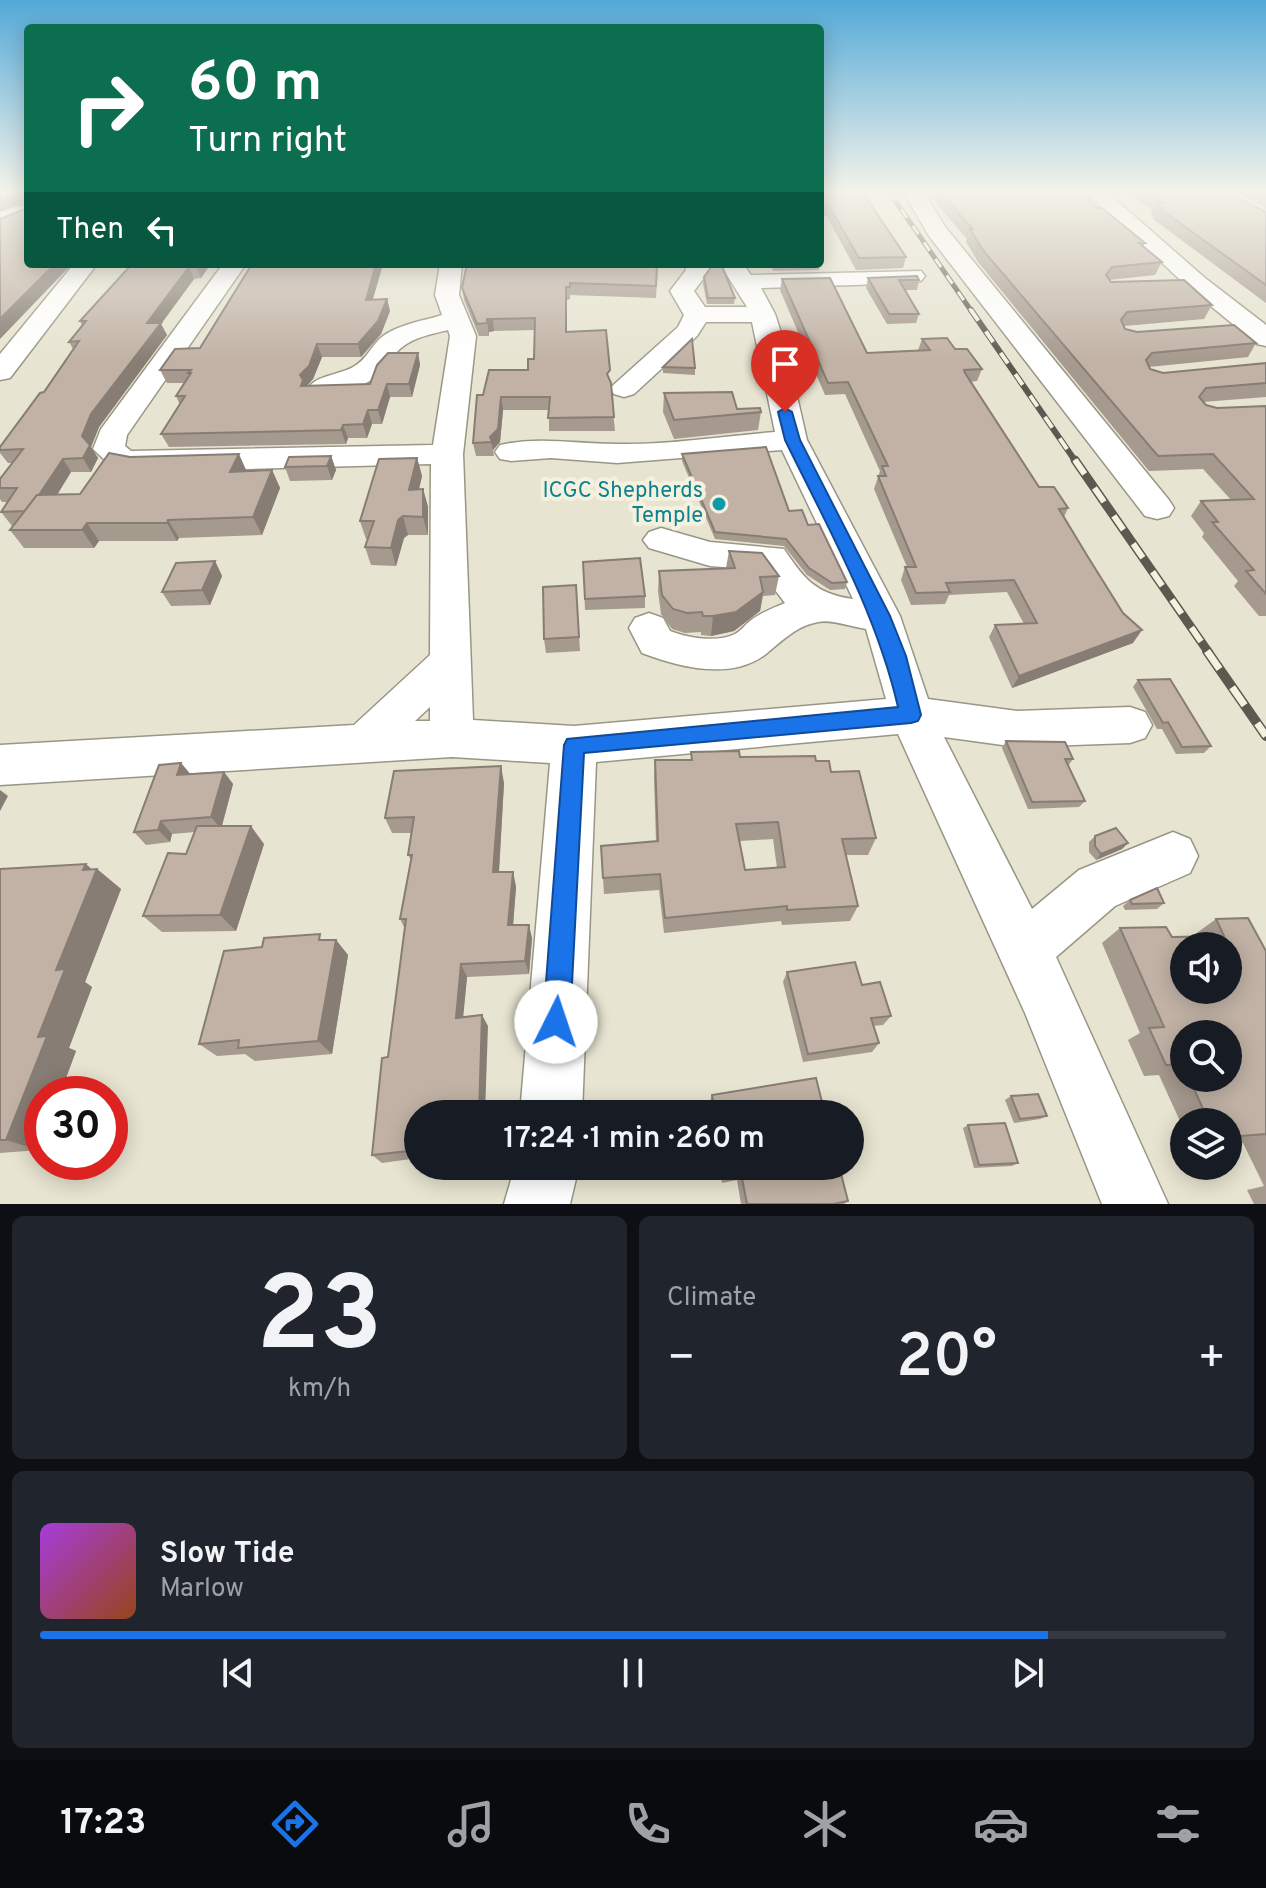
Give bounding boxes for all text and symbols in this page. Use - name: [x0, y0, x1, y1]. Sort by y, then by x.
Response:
- text: 60 m: [188, 50, 322, 120]
- icon: right: [56, 56, 160, 160]
- text: Turn right: [188, 119, 347, 165]
- icon: left: [140, 208, 184, 252]
- text: Then: [56, 212, 124, 249]
- pin: [751, 330, 819, 412]
- icon: arrive: [763, 342, 807, 386]
- place label: ICGC Shepherds Temple: [542, 478, 703, 530]
- marker: ICGC Shepherds Temple: [710, 495, 728, 513]
- map controls: [1170, 932, 1242, 1180]
- button: sound: [1170, 932, 1242, 1004]
- position arrow: [514, 980, 598, 1064]
- button: search: [1170, 1020, 1242, 1092]
- speed limit sign: 30: [24, 1076, 128, 1180]
- button: layers: [1170, 1108, 1242, 1180]
- text: 17:24 · 1 min · 260 m: [503, 1121, 765, 1158]
- text: 23: [257, 1255, 382, 1387]
- text: Climate: [667, 1282, 756, 1315]
- text: 20°: [896, 1322, 997, 1398]
- text: −: [667, 1332, 695, 1388]
- text: +: [1198, 1332, 1226, 1388]
- text: km/h: [288, 1373, 351, 1406]
- text: Slow Tide: [160, 1536, 294, 1573]
- text: Marlow: [160, 1573, 244, 1606]
- icon: previous: [216, 1651, 260, 1695]
- icon: pause: [611, 1651, 655, 1695]
- icon: next: [1006, 1651, 1050, 1695]
- icon: directions: [267, 1796, 323, 1852]
- icon: music: [443, 1796, 499, 1852]
- icon: phone: [620, 1796, 676, 1852]
- icon: climate: [797, 1796, 853, 1852]
- icon: car: [973, 1796, 1029, 1852]
- icon: filters: [1150, 1796, 1206, 1852]
- text: 17:23: [60, 1801, 146, 1847]

